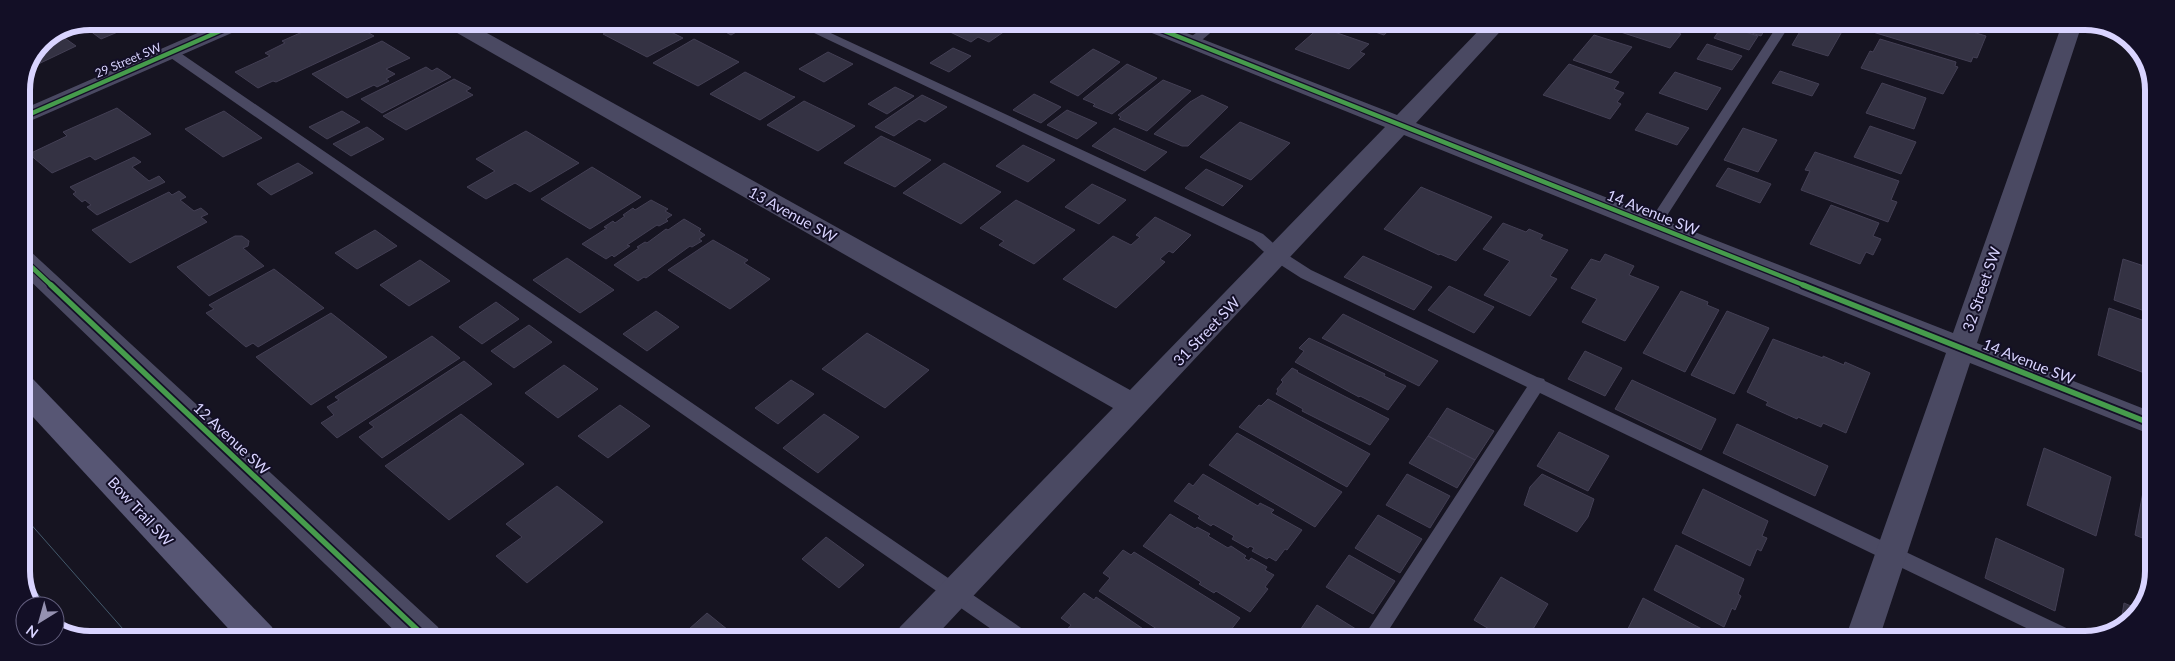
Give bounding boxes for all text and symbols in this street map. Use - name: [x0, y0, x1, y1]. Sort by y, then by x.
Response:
- street label: 29 Street SW: [93, 39, 164, 81]
- street label: 13 Avenue SW: [746, 182, 841, 246]
- street label: 14 Avenue SW: [1604, 185, 1702, 239]
- street label: 32 Street SW: [1958, 244, 2004, 334]
- street label: 31 Street SW: [1169, 293, 1243, 369]
- street label: 14 Avenue SW: [1980, 334, 2078, 388]
- street label: 12 Avenue SW: [190, 398, 274, 478]
- street label: Bow Trail SW: [105, 473, 178, 549]
- north arrow: [15, 596, 65, 646]
- text: N: [22, 622, 41, 642]

